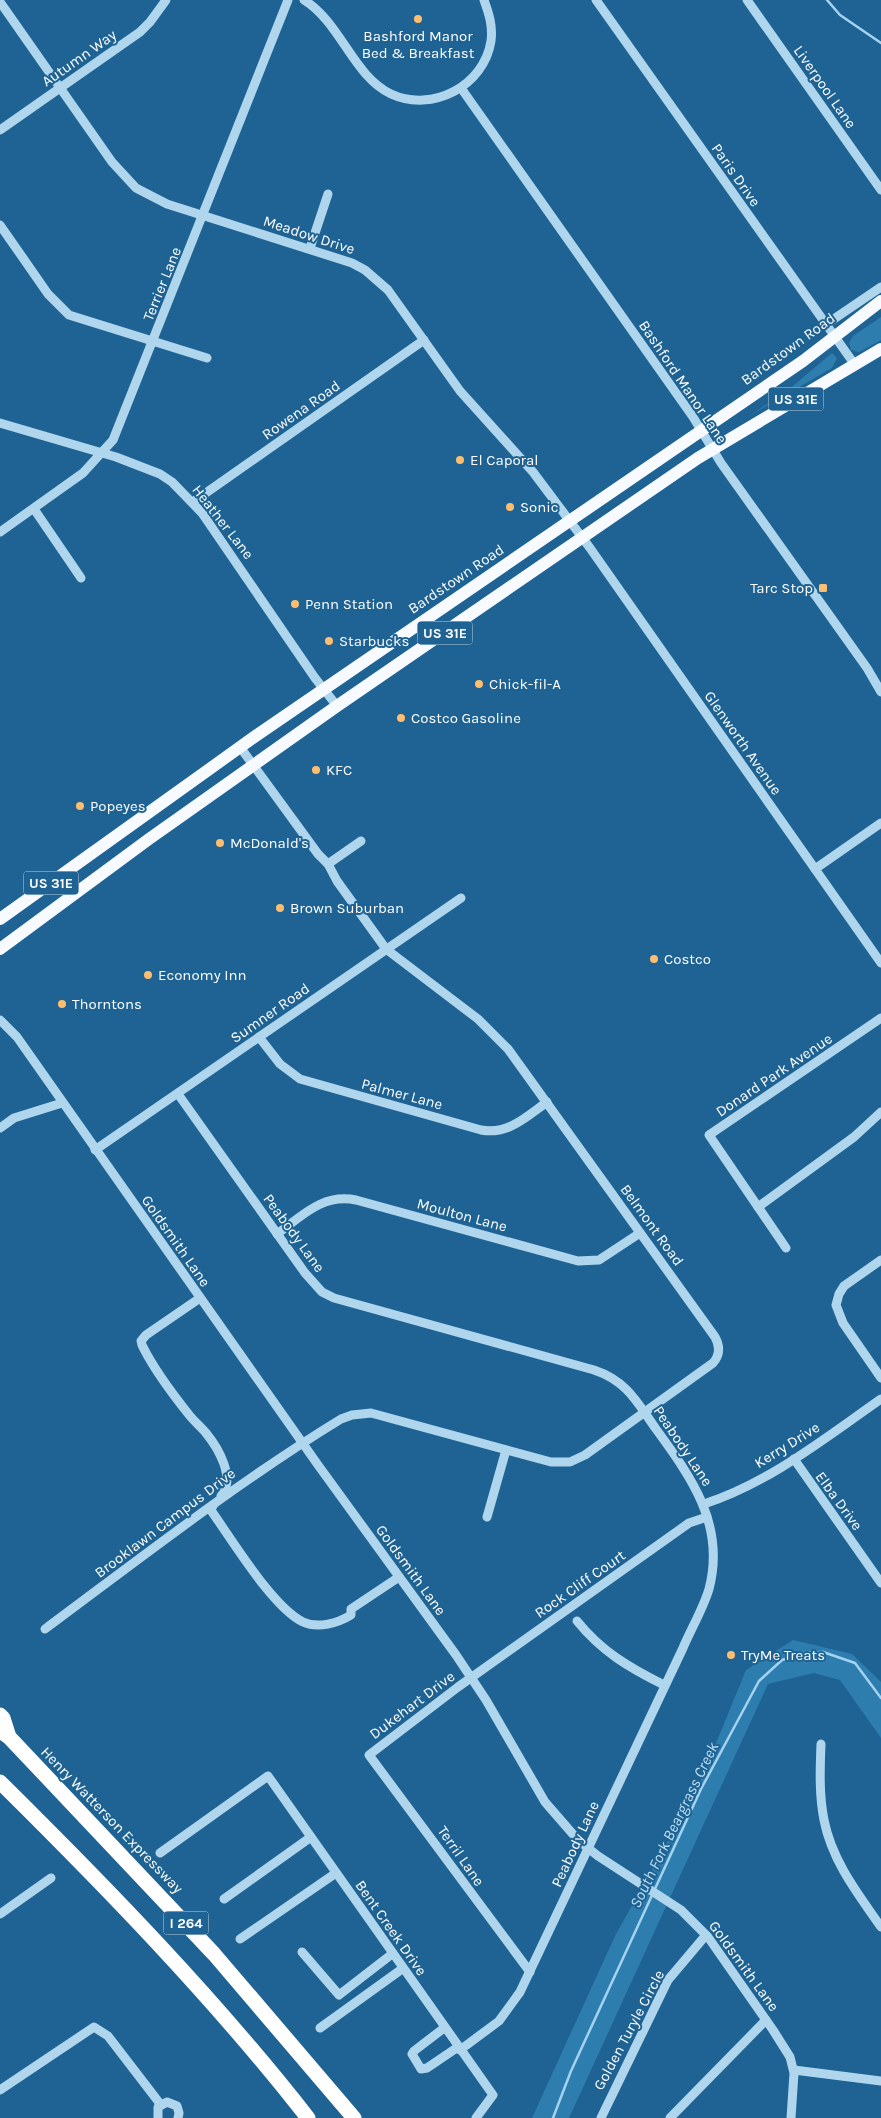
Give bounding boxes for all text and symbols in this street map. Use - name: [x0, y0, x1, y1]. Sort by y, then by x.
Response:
- marker: Bashford Manor Bed & Breakfast: [412, 13, 424, 25]
- street label: Autumn Way: [38, 26, 120, 90]
- place label: Bashford Manor Bed & Breakfast: [362, 27, 475, 62]
- street label: Liverpool Lane: [790, 42, 860, 132]
- street label: Paris Drive: [708, 140, 764, 210]
- street label: Meadow Drive: [261, 212, 357, 258]
- street label: Terrier Lane: [139, 244, 185, 324]
- street label: Bardstown Road: [738, 309, 838, 389]
- street label: Bashford Manor Lane: [635, 317, 731, 447]
- street label: Rowena Road: [258, 376, 344, 444]
- road number: US 31E: [768, 388, 824, 410]
- place label: El Caporal: [470, 451, 539, 469]
- marker: El Caporal: [454, 454, 466, 466]
- street label: Heather Lane: [188, 481, 258, 563]
- place label: Sonic: [520, 498, 559, 516]
- marker: Sonic: [504, 501, 516, 513]
- street label: Bardstown Road: [405, 540, 507, 618]
- place label: Tarc Stop: [750, 579, 813, 597]
- marker: Tarc Stop: [817, 582, 829, 594]
- place label: Penn Station: [305, 595, 393, 613]
- marker: Penn Station: [289, 598, 301, 610]
- road number: US 31E: [418, 622, 472, 644]
- place label: Starbucks: [339, 632, 409, 650]
- marker: Starbucks: [323, 635, 335, 647]
- place label: Chick-fil-A: [489, 675, 561, 693]
- marker: Chick-fil-A: [473, 678, 485, 690]
- street label: Glenworth Avenue: [700, 688, 786, 798]
- place label: Costco Gasoline: [411, 709, 521, 727]
- marker: Costco Gasoline: [395, 712, 407, 724]
- place label: KFC: [326, 761, 352, 779]
- marker: KFC: [310, 764, 322, 776]
- place label: Popeyes: [90, 797, 146, 815]
- marker: Popeyes: [74, 800, 86, 812]
- place label: McDonald's: [230, 834, 309, 852]
- marker: McDonald's: [214, 837, 226, 849]
- road number: US 31E: [23, 871, 78, 894]
- place label: Brown Suburban: [290, 899, 404, 917]
- marker: Brown Suburban: [274, 902, 286, 914]
- place label: Costco: [664, 950, 711, 968]
- marker: Costco: [648, 953, 660, 965]
- place label: Economy Inn: [158, 966, 247, 984]
- marker: Economy Inn: [142, 969, 154, 981]
- street label: Sumner Road: [227, 979, 313, 1047]
- place label: Thorntons: [72, 995, 142, 1013]
- marker: Thorntons: [56, 998, 68, 1010]
- street label: Donard Park Avenue: [712, 1029, 836, 1121]
- street label: Palmer Lane: [359, 1074, 445, 1114]
- street label: Belmont Road: [616, 1181, 688, 1269]
- street label: Peabody Lane: [259, 1190, 329, 1276]
- street label: Goldsmith Lane: [138, 1192, 214, 1290]
- street label: Moulton Lane: [415, 1194, 509, 1236]
- street label: Peabody Lane: [650, 1402, 716, 1490]
- street label: Kerry Drive: [751, 1418, 823, 1472]
- street label: Brooklawn Campus Drive: [91, 1464, 239, 1582]
- street label: Elba Drive: [812, 1468, 866, 1534]
- street label: Goldsmith Lane: [372, 1521, 450, 1619]
- street label: Rock Cliff Court: [531, 1546, 629, 1622]
- place label: TryMe Treats: [741, 1646, 825, 1664]
- marker: TryMe Treats: [725, 1649, 737, 1661]
- street label: Dukehart Drive: [366, 1667, 458, 1743]
- water label: South Fork Beargrass Creek: [626, 1738, 723, 1911]
- street label: Henry Watterson Expressway: [37, 1743, 187, 1897]
- street label: Peabody Lane: [547, 1798, 603, 1890]
- street label: Terril Lane: [434, 1823, 488, 1889]
- street label: Bent Creek Drive: [351, 1877, 431, 1979]
- road number: I 264: [164, 1912, 208, 1935]
- street label: Goldsmith Lane: [705, 1917, 783, 2015]
- street label: Golden Turyle Circle: [590, 1967, 668, 2093]

